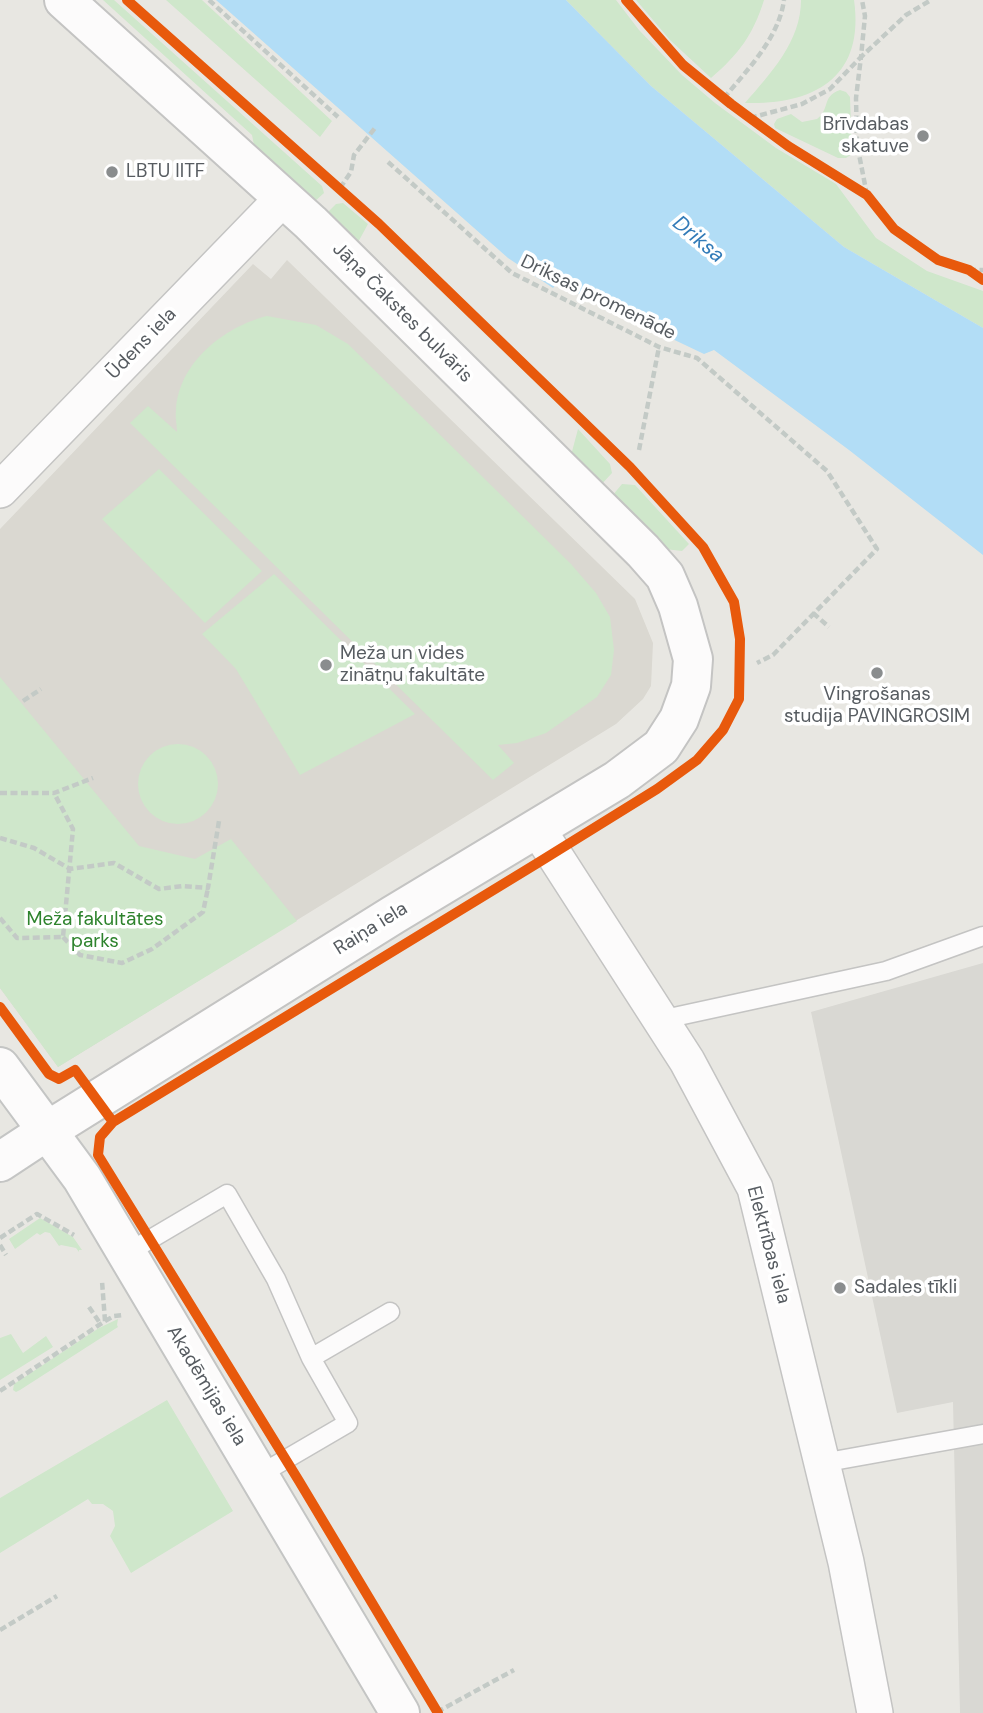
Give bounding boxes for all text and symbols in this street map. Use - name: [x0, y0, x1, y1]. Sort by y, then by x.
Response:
- place label: Brīvdabas skatuve: [823, 114, 909, 158]
- marker: Brīvdabas skatuve: [915, 128, 931, 144]
- place label: LBTU IITF: [126, 161, 205, 183]
- marker: LBTU IITF: [104, 164, 120, 180]
- water label: Driksa: [667, 211, 729, 269]
- street label: Jāņa Čakstes bulvāris: [327, 238, 477, 388]
- street label: Driksas promenāde: [517, 251, 679, 345]
- street label: Ūdens iela: [102, 304, 182, 384]
- place label: Meža un vides zinātņu fakultāte: [340, 643, 485, 687]
- marker: Meža un vides zinātņu fakultāte: [318, 657, 334, 673]
- marker: Vingrošanas studija PAVINGROSIM: [869, 665, 885, 681]
- place label: Vingrošanas studija PAVINGROSIM: [784, 684, 970, 728]
- street label: Raiņa iela: [330, 898, 412, 960]
- park label: Meža fakultātes parks: [26, 909, 164, 953]
- street label: Elektrības iela: [741, 1184, 795, 1306]
- place label: Sadales tīkli: [854, 1277, 957, 1299]
- marker: Sadales tīkli: [832, 1280, 848, 1296]
- street label: Akadēmijas iela: [161, 1322, 251, 1450]

